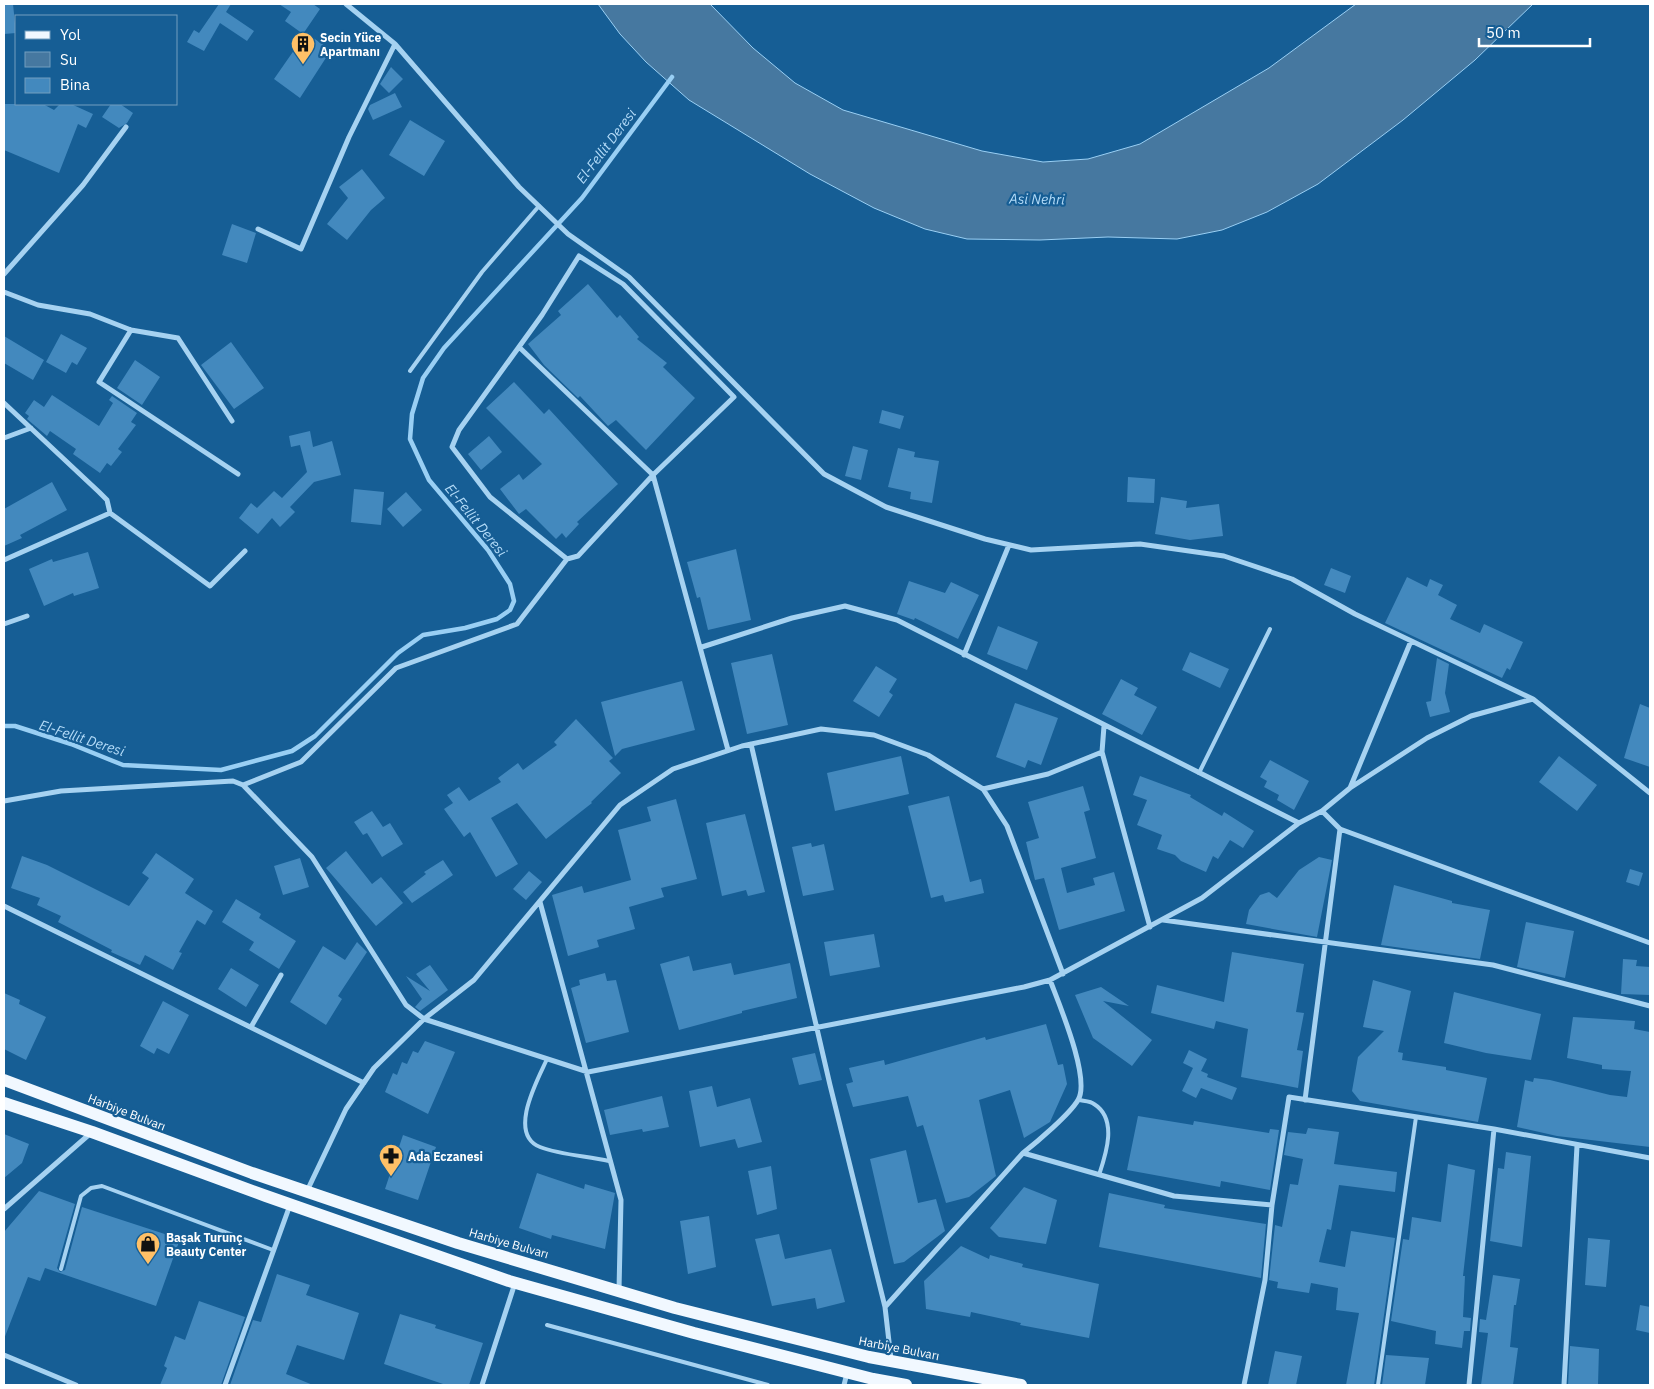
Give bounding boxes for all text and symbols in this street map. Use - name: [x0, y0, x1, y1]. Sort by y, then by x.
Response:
- legend: [15, 15, 178, 105]
- scale bar: [1479, 15, 1590, 47]
- text: 50 m: [1486, 23, 1521, 42]
- text: Yol: [60, 25, 81, 44]
- place label: Secin Yüce Apartmanı: [320, 30, 381, 59]
- building icon: Secin Yüce Apartmanı: [290, 31, 316, 65]
- text: Su: [60, 50, 77, 69]
- text: Bina: [60, 75, 90, 94]
- water label: El-Fellit Deresi: [572, 105, 640, 187]
- water label: Asi Nehri: [1008, 189, 1065, 208]
- water label: El-Fellit Deresi: [441, 480, 511, 560]
- water label: El-Fellit Deresi: [37, 716, 127, 760]
- street label: Harbiye Bulvarı: [86, 1090, 168, 1134]
- pharmacy icon: Ada Eczanesi: [378, 1143, 404, 1177]
- place label: Ada Eczanesi: [408, 1149, 483, 1164]
- street label: Harbiye Bulvarı: [468, 1224, 550, 1262]
- place label: Başak Turunç Beauty Center: [166, 1230, 247, 1259]
- shop icon: Başak Turunç Beauty Center: [135, 1231, 161, 1265]
- street label: Harbiye Bulvarı: [857, 1333, 941, 1363]

